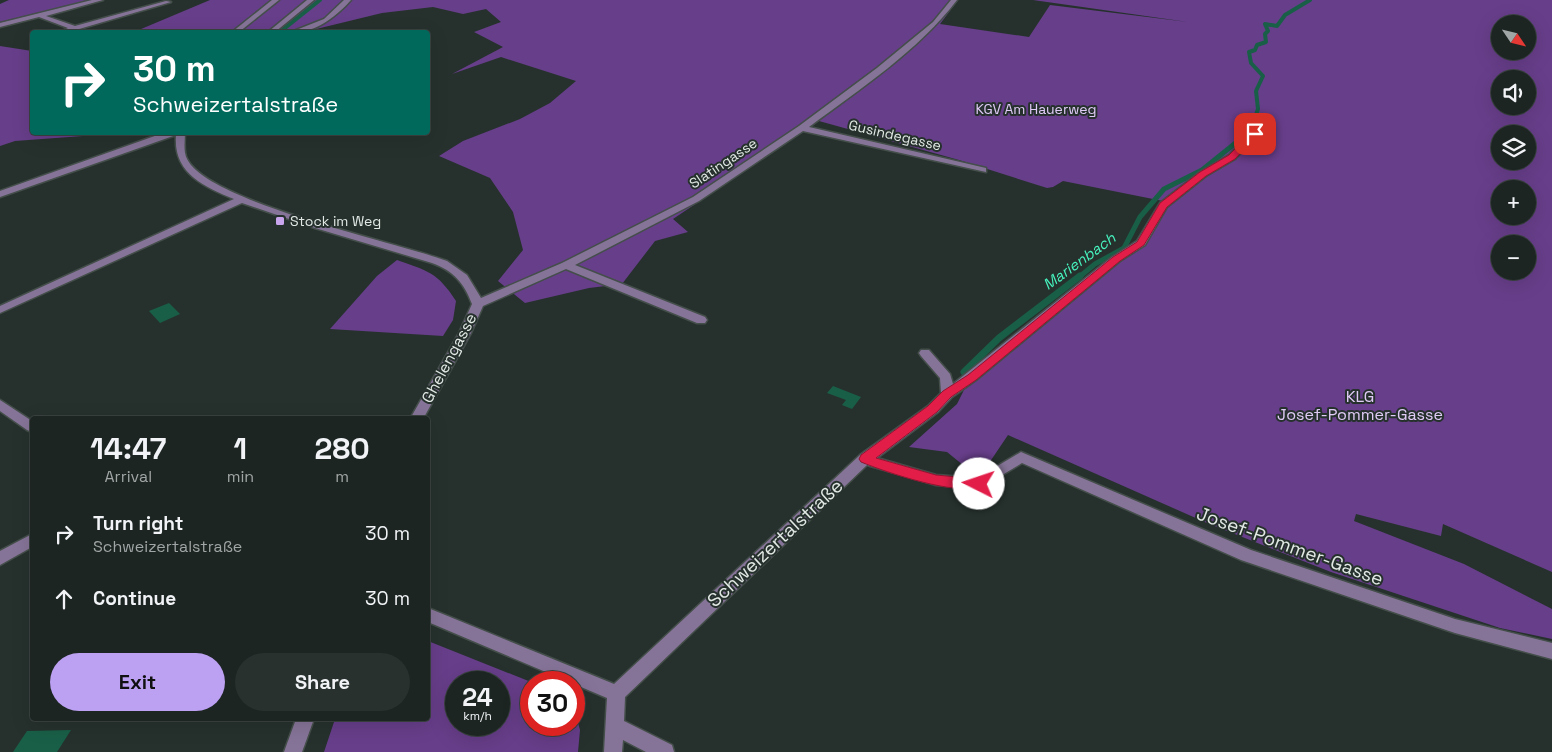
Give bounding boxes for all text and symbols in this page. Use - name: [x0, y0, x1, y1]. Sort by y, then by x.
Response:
- north arrow: [1491, 15, 1536, 60]
- map controls: [1491, 15, 1536, 280]
- text: 30 m: [133, 47, 216, 91]
- icon: right: [50, 50, 115, 115]
- button: sound: [1491, 70, 1536, 115]
- text: Schweizertalstraße: [133, 90, 338, 118]
- park label: KGV Am Hauerweg: [975, 100, 1097, 118]
- pin: [1234, 113, 1276, 155]
- street label: Gusindegasse: [847, 116, 943, 154]
- icon: arrive: [1241, 120, 1269, 148]
- button: layers: [1491, 125, 1536, 170]
- street label: Slatingasse: [686, 134, 760, 192]
- button: +: [1491, 180, 1536, 225]
- place label: Stock im Weg: [290, 212, 381, 230]
- marker: Stock im Weg: [274, 215, 286, 227]
- water label: Marienbach: [1039, 228, 1120, 294]
- button: −: [1491, 235, 1536, 280]
- street label: Ghelengasse: [417, 309, 481, 407]
- park label: KLG Josef-Pommer-Gasse: [1277, 386, 1443, 425]
- text: 14:47: [90, 429, 166, 468]
- text: 1: [234, 429, 247, 468]
- text: 280: [314, 429, 370, 468]
- position arrow: [952, 457, 1004, 509]
- text: Arrival: [105, 466, 152, 487]
- text: min: [227, 466, 254, 487]
- text: m: [335, 466, 349, 487]
- street label: Schweizertalstraße: [702, 473, 848, 613]
- street label: Josef-Pommer-Gasse: [1193, 501, 1387, 591]
- text: Turn right: [93, 511, 183, 536]
- icon: right: [50, 520, 78, 548]
- text: 30 m: [365, 521, 410, 546]
- text: Schweizertalstraße: [93, 536, 242, 557]
- icon: ahead: [50, 585, 78, 613]
- text: Continue: [93, 586, 176, 611]
- text: 30 m: [365, 586, 410, 611]
- button: Exit: [50, 653, 225, 711]
- button: Share: [235, 653, 410, 711]
- speed limit sign: 30: [520, 671, 585, 736]
- text: 24: [462, 681, 493, 713]
- text: km/h: [463, 708, 492, 724]

